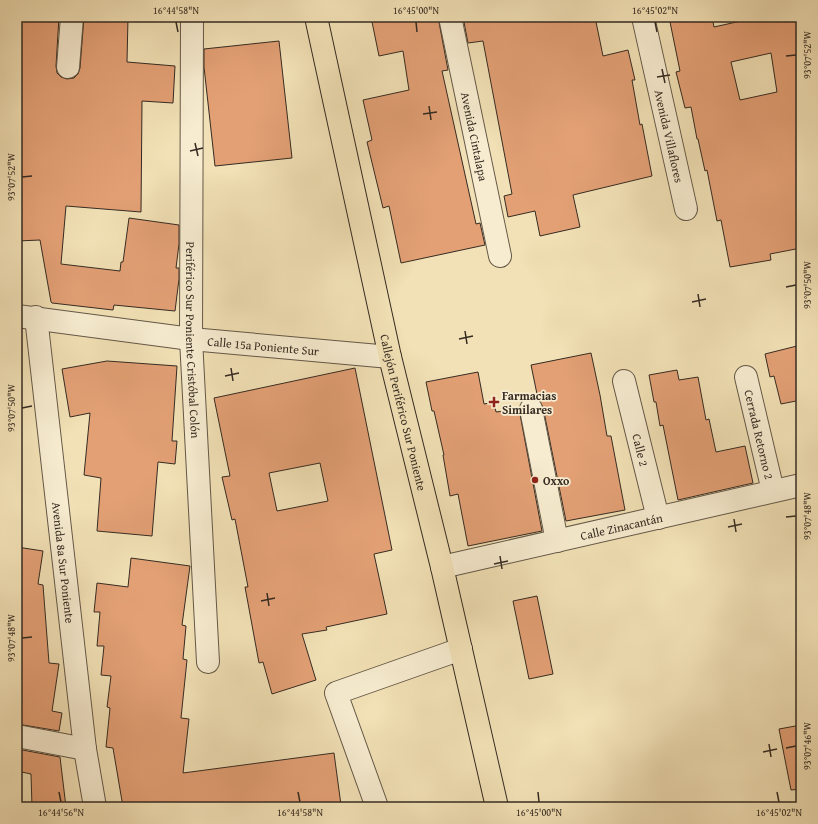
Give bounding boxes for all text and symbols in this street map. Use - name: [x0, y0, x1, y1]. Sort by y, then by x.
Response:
- text: 16°44'58"N: [153, 3, 199, 18]
- text: 16°45'00"N: [393, 3, 439, 18]
- text: 16°45'02"N: [632, 3, 678, 18]
- text: 93°07'52"W: [800, 31, 815, 79]
- street label: Avenida Villaflores: [651, 88, 688, 185]
- street label: Avenida Cintalapa: [457, 90, 493, 183]
- text: 93°07'52"W: [4, 153, 19, 201]
- street label: Periférico Sur Poniente Cristóbal Colón: [182, 242, 205, 439]
- text: 93°07'50"W: [800, 261, 815, 309]
- street label: Calle 15a Poniente Sur: [207, 332, 320, 359]
- street label: Callejón Periférico Sur Poniente: [377, 332, 431, 493]
- text: 93°07'50"W: [4, 384, 19, 432]
- place label: Farmacias Similares: [502, 387, 556, 418]
- street label: Cerrada Retorno 2: [741, 388, 778, 481]
- marker: Farmacias Similares: [489, 397, 499, 407]
- street label: Calle 2: [629, 432, 653, 468]
- place label: Oxxo: [543, 472, 570, 489]
- marker: Oxxo: [530, 475, 540, 485]
- text: 93°07'48"W: [800, 492, 815, 540]
- street label: Avenida 8a Sur Poniente: [49, 501, 79, 624]
- street label: Calle Zinacantán: [579, 508, 664, 544]
- text: 93°07'48"W: [4, 614, 19, 662]
- text: 93°07'46"W: [800, 722, 815, 770]
- text: 16°44'56"N: [38, 805, 84, 820]
- text: 16°44'58"N: [277, 805, 323, 820]
- text: 16°45'00"N: [516, 805, 562, 820]
- text: 16°45'02"N: [756, 805, 802, 820]

